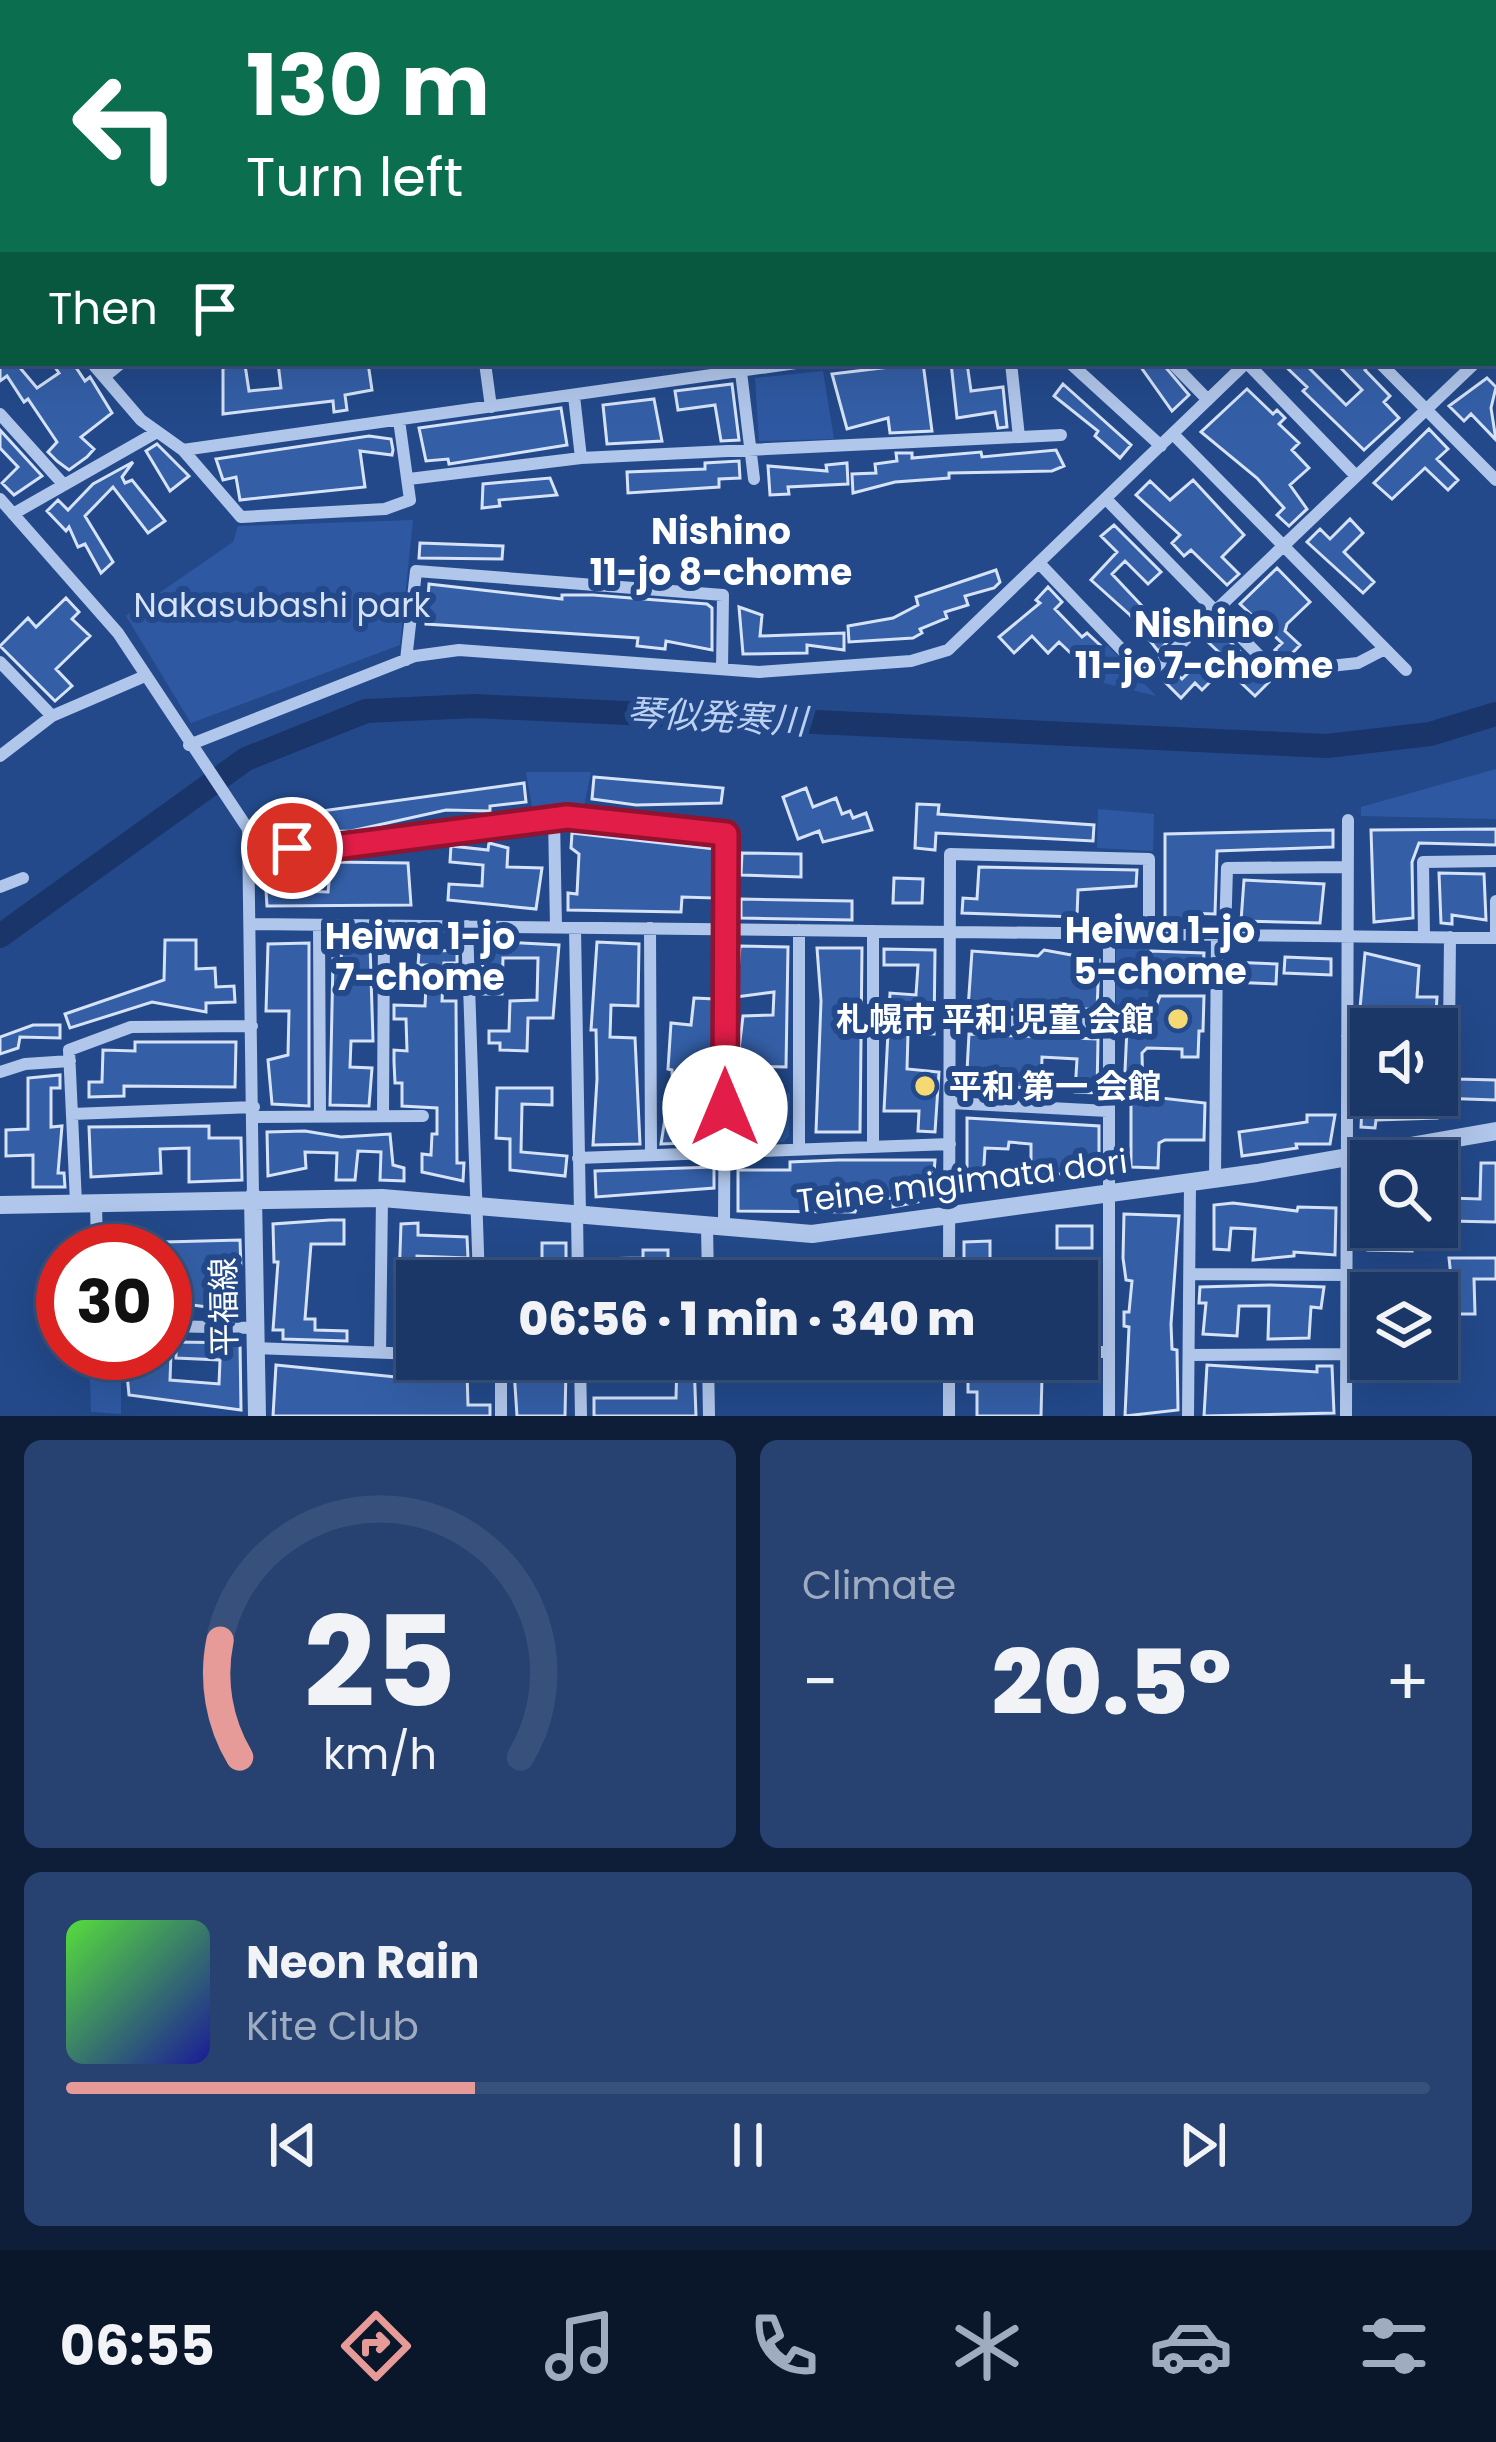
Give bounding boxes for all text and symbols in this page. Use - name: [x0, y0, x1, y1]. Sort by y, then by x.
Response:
- text: 130 m: [246, 27, 490, 144]
- icon: left: [48, 48, 204, 204]
- text: Turn left: [246, 139, 463, 215]
- icon: arrive: [182, 276, 248, 342]
- text: Then: [48, 277, 158, 340]
- district label: Nishino 11-jo 8-chome: [590, 506, 852, 598]
- park label: Nakasubashi park: [134, 582, 430, 629]
- district label: Nishino 11-jo 7-chome: [1075, 599, 1333, 691]
- water label: 琴似発寒川: [626, 687, 812, 747]
- pin: [241, 797, 343, 899]
- icon: arrive: [259, 815, 325, 881]
- district label: Heiwa 1-jo 5-chome: [1065, 905, 1255, 997]
- district label: Heiwa 1-jo 7-chome: [325, 911, 515, 1003]
- place label: 札幌市 平和 児童 会館: [836, 996, 1154, 1043]
- marker: 札幌市 平和 児童 会館: [1165, 1006, 1191, 1032]
- map controls: [1350, 1008, 1458, 1380]
- button: sound: [1350, 1008, 1458, 1116]
- position arrow: [662, 1045, 788, 1171]
- place label: 平和 第一 会館: [949, 1063, 1161, 1110]
- marker: 平和 第一 会館: [912, 1073, 938, 1099]
- street label: Teine migimata dori: [794, 1137, 1130, 1225]
- button: search: [1350, 1140, 1458, 1248]
- speed limit sign: 30: [36, 1224, 192, 1380]
- street label: 平福線: [200, 1257, 248, 1357]
- button: layers: [1350, 1272, 1458, 1380]
- text: 06:56 · 1 min · 340 m: [519, 1288, 975, 1351]
- text: Climate: [802, 1558, 956, 1613]
- text: 25: [304, 1575, 456, 1750]
- text: 20.5°: [992, 1619, 1231, 1746]
- text: −: [802, 1636, 838, 1728]
- text: +: [1385, 1636, 1430, 1728]
- text: km/h: [323, 1724, 437, 1784]
- text: Neon Rain: [246, 1931, 480, 1994]
- text: Kite Club: [246, 1999, 419, 2054]
- icon: previous: [260, 2112, 326, 2178]
- icon: pause: [715, 2112, 781, 2178]
- icon: next: [1170, 2112, 1236, 2178]
- icon: directions: [334, 2304, 418, 2388]
- icon: music: [538, 2304, 622, 2388]
- icon: phone: [742, 2304, 826, 2388]
- icon: climate: [945, 2304, 1029, 2388]
- icon: car: [1149, 2304, 1233, 2388]
- icon: filters: [1352, 2304, 1436, 2388]
- text: 06:55: [60, 2308, 215, 2384]

